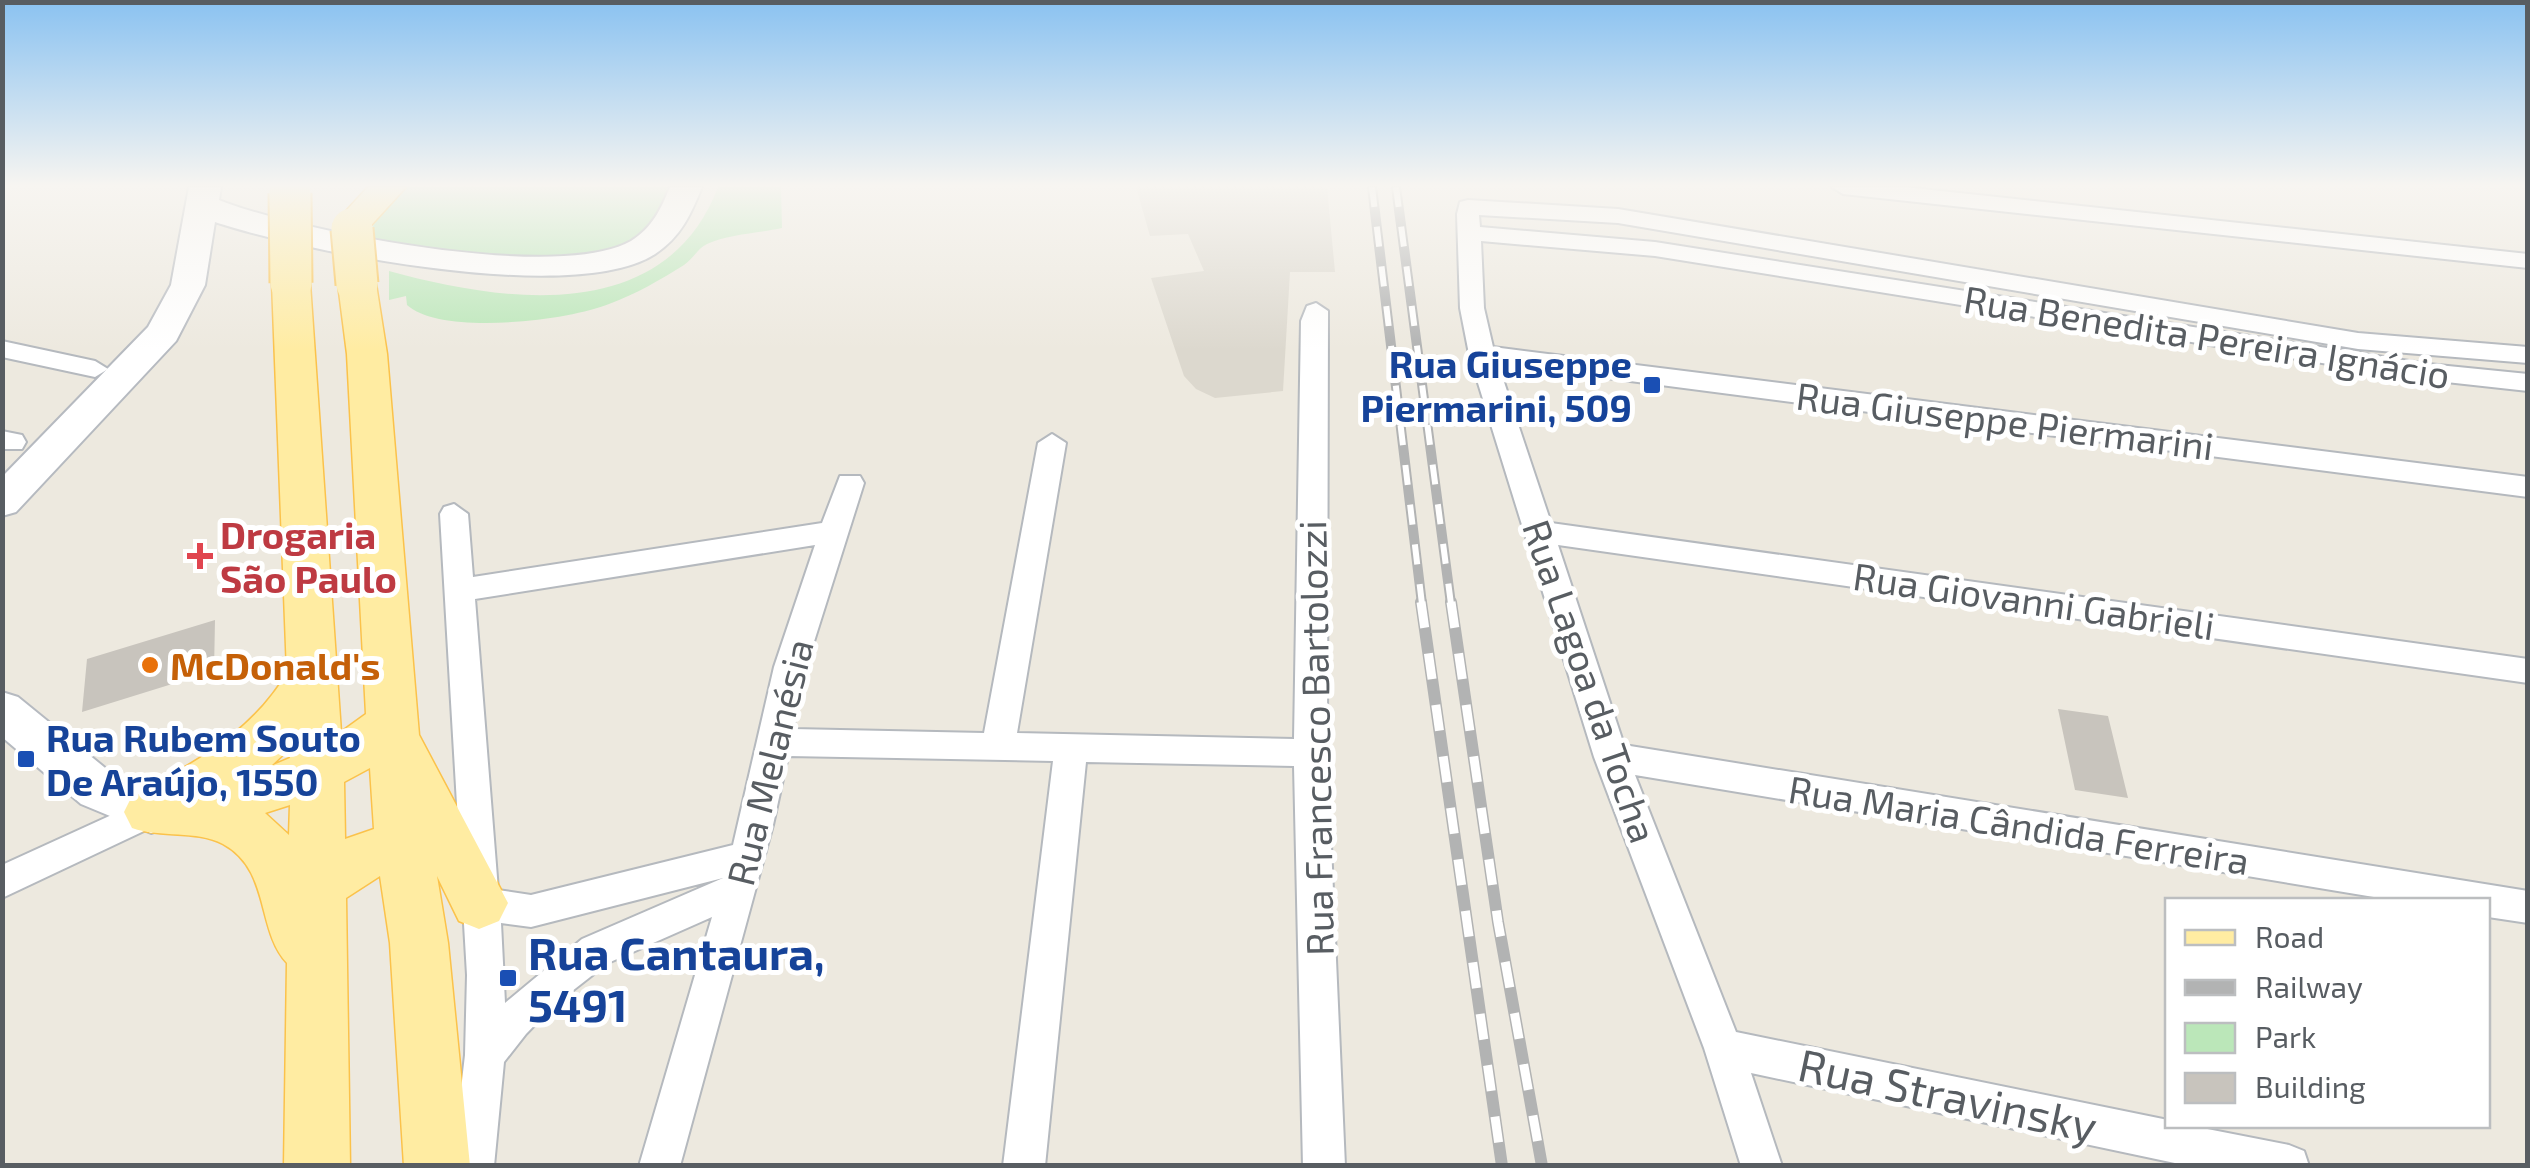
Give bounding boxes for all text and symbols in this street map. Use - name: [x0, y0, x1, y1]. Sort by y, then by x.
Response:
- street label: Rua Benedita Pereira Ignácio: [1961, 275, 2453, 397]
- place label: Rua Giuseppe Piermarini, 509: [1360, 340, 1632, 430]
- street label: Rua Giuseppe Piermarini: [1794, 372, 2216, 468]
- marker: Rua Giuseppe Piermarini, 509: [1641, 374, 1663, 396]
- place label: Drogaria São Paulo: [220, 511, 397, 601]
- street label: Rua Lagoa da Tocha: [1514, 514, 1668, 848]
- street label: Rua Francesco Bartolozzi: [1288, 520, 1342, 956]
- marker: Drogaria São Paulo: [189, 545, 211, 567]
- street label: Rua Giovanni Gabrieli: [1850, 552, 2218, 648]
- street label: Rua Melanésia: [716, 634, 822, 890]
- place label: McDonald's: [170, 642, 380, 688]
- marker: McDonald's: [139, 654, 161, 676]
- place label: Rua Rubem Souto De Araújo, 1550: [46, 714, 361, 804]
- marker: Rua Rubem Souto De Araújo, 1550: [15, 748, 37, 770]
- street label: Rua Maria Cândida Ferreira: [1785, 765, 2253, 883]
- legend: [2165, 898, 2490, 1128]
- text: Road: [2255, 918, 2324, 954]
- place label: Rua Cantaura, 5491: [528, 925, 825, 1031]
- marker: Rua Cantaura, 5491: [497, 967, 519, 989]
- text: Railway: [2255, 968, 2363, 1004]
- text: Park: [2255, 1018, 2316, 1054]
- street label: Rua Stravinsky: [1794, 1036, 2102, 1152]
- text: Building: [2255, 1068, 2366, 1104]

